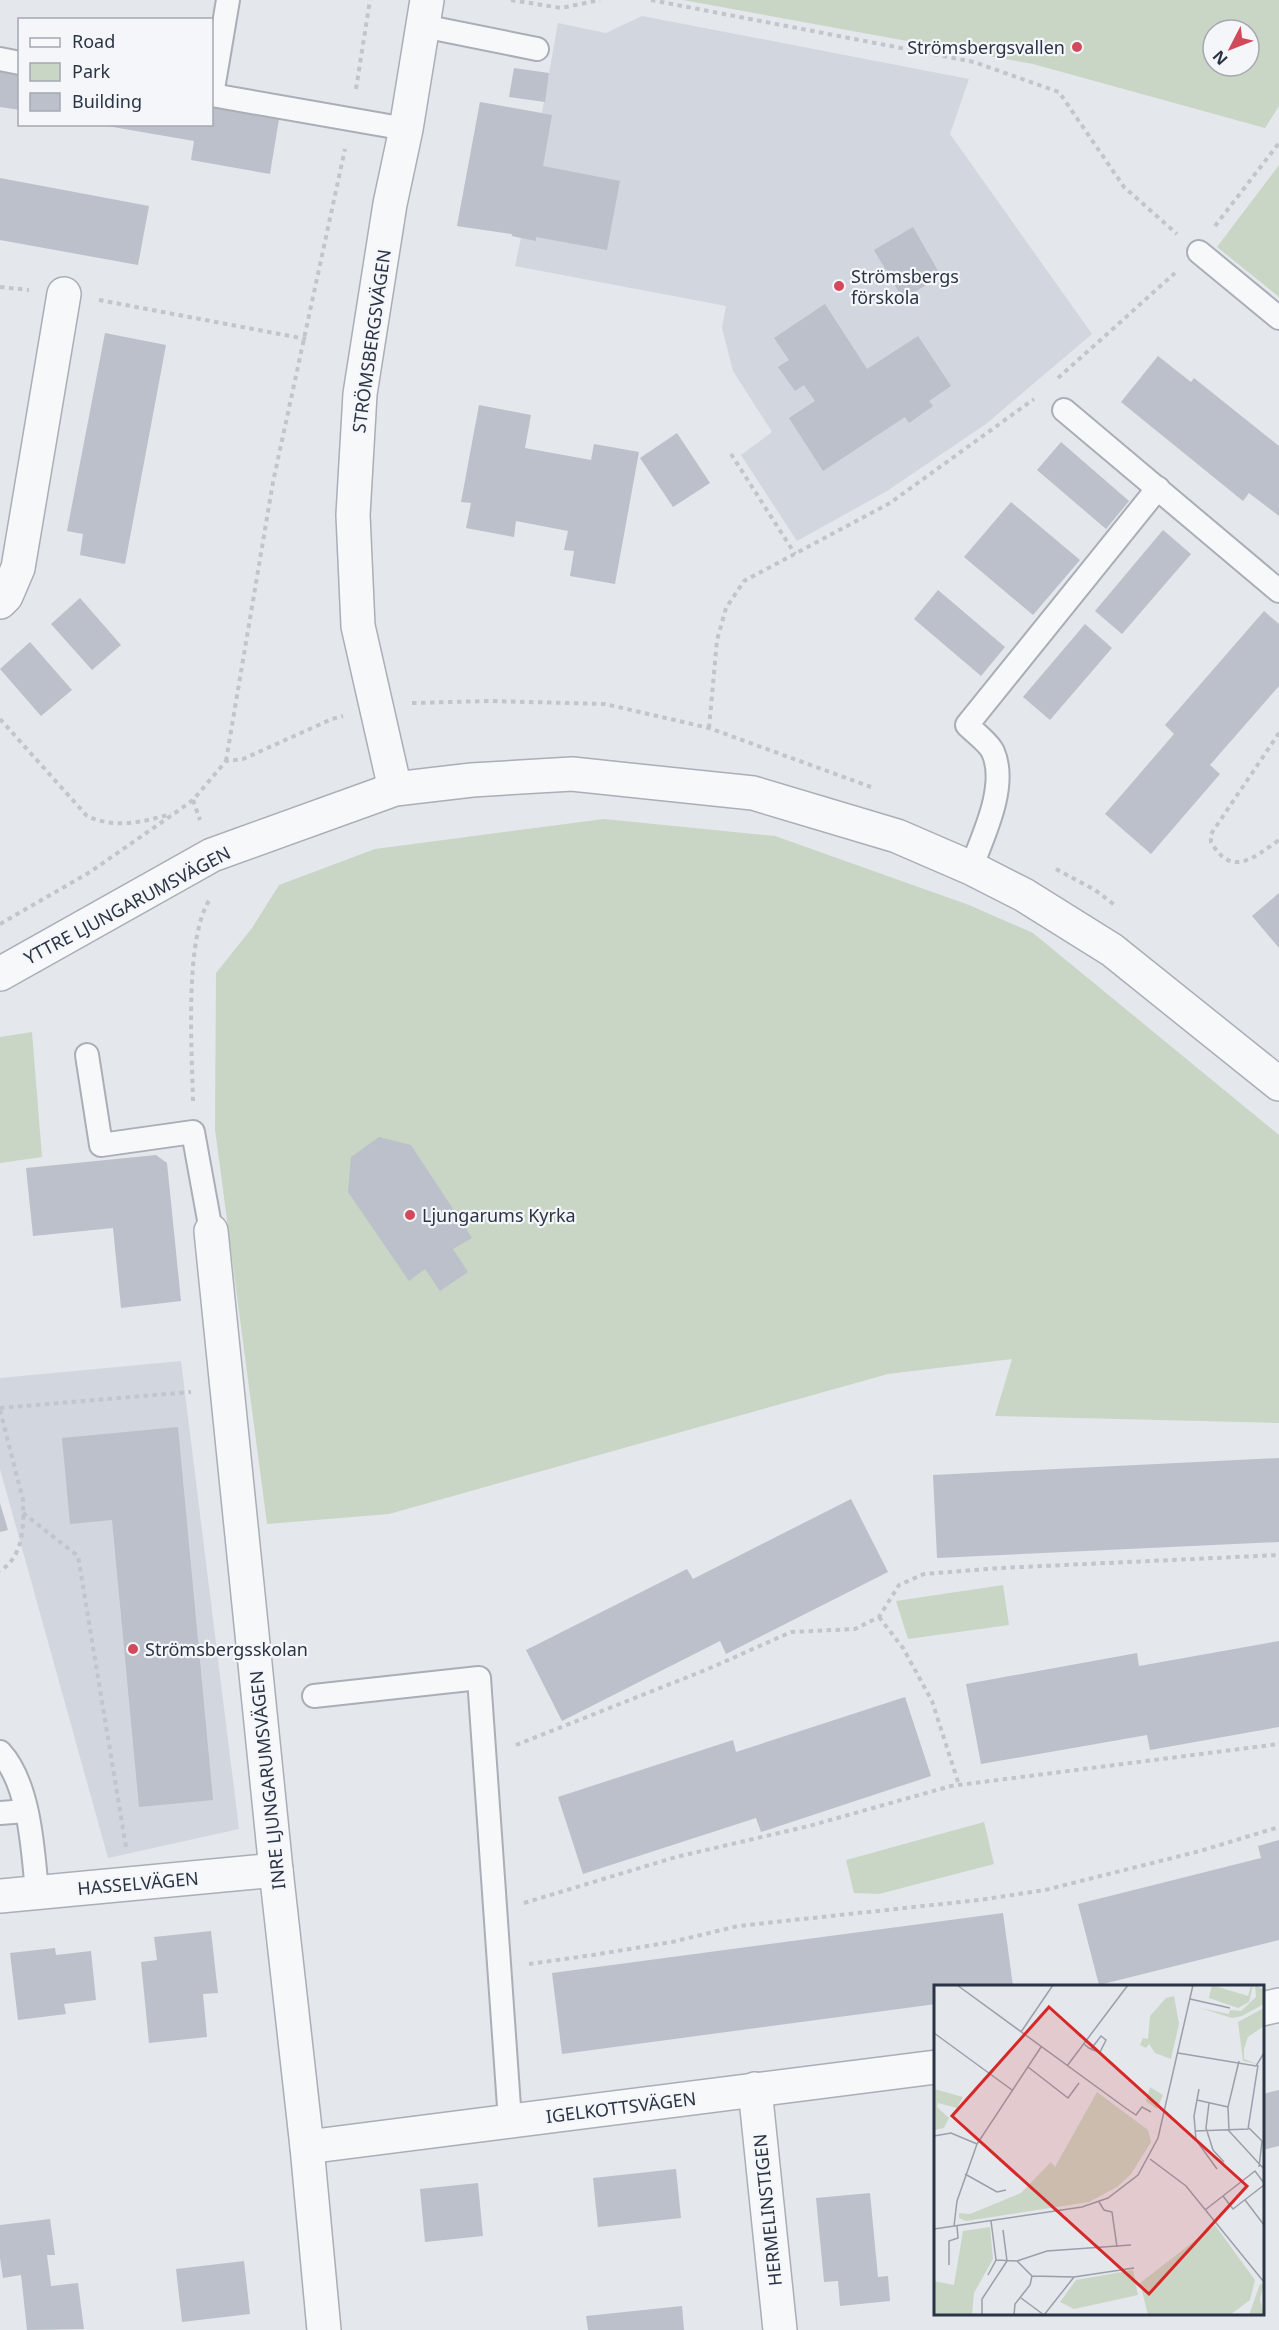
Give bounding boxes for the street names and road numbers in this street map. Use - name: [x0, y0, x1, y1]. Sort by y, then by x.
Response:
- street label: STRÖMSBERGSVÄGEN: [346, 248, 396, 434]
- street label: YTTRE LJUNGARUMSVÄGEN: [19, 840, 235, 970]
- street label: INRE LJUNGARUMSVÄGEN: [244, 1669, 290, 1891]
- street label: HASSELVÄGEN: [76, 1866, 200, 1900]
- street label: IGELKOTTSVÄGEN: [544, 2086, 698, 2128]
- street label: HERMELINSTIGEN: [747, 2133, 787, 2287]

